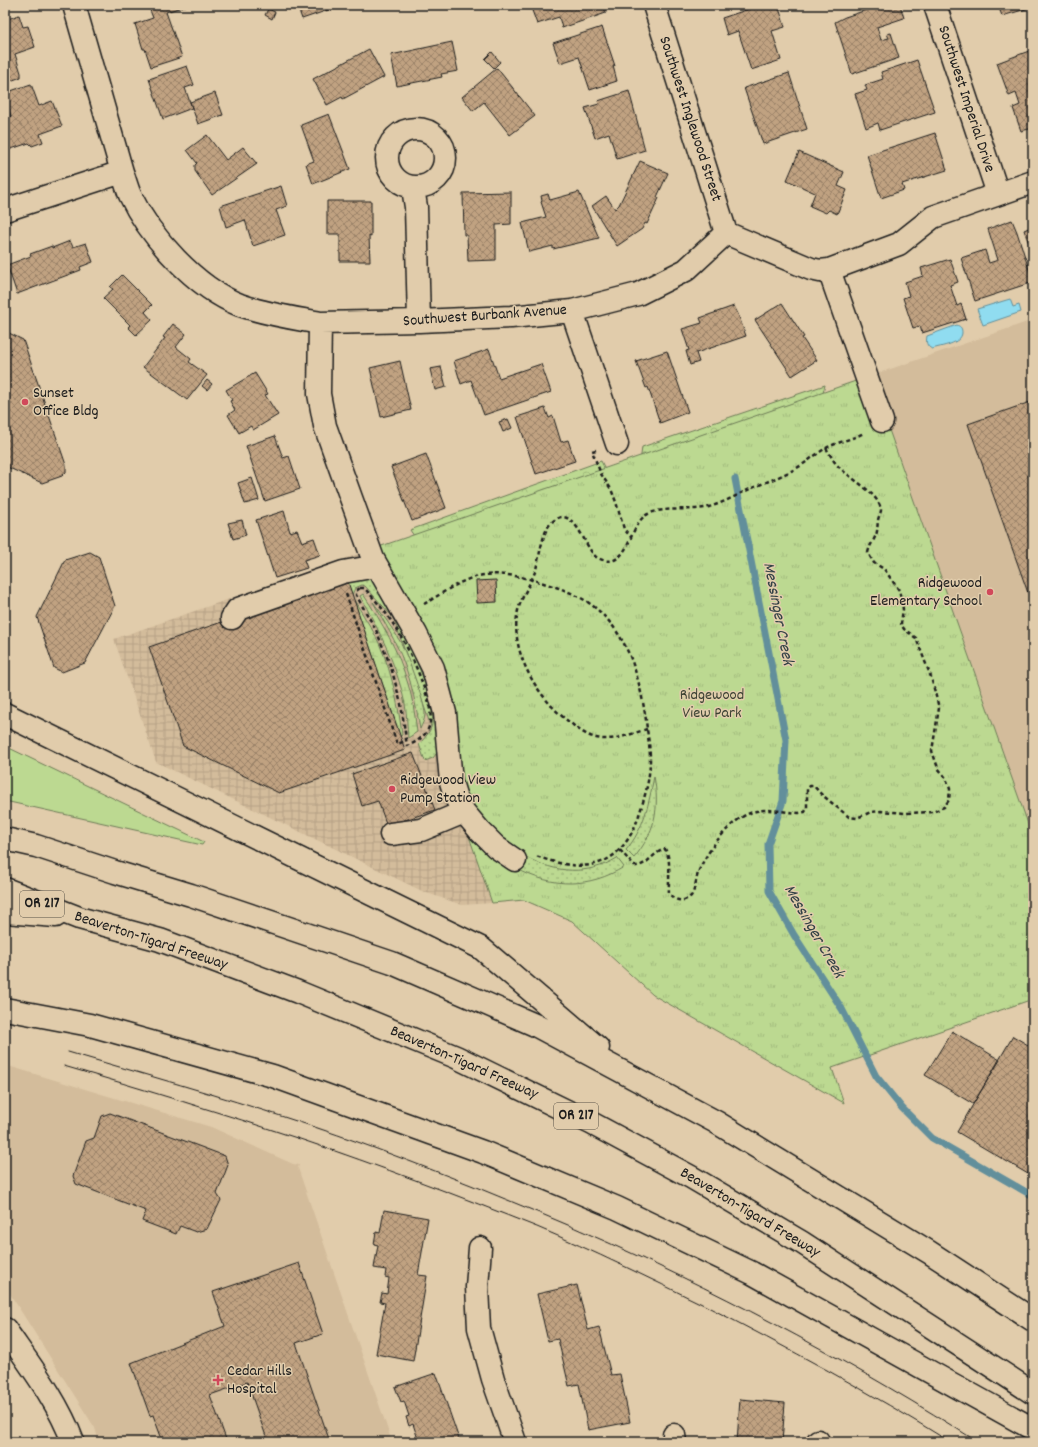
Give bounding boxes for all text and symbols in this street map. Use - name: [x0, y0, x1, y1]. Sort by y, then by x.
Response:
- street label: Southwest Imperial Drive: [931, 23, 1001, 175]
- street label: Southwest Inglewood Street: [652, 33, 728, 205]
- street label: Southwest Burbank Avenue: [402, 299, 568, 333]
- place label: Sunset Office Bldg: [33, 382, 99, 423]
- marker: Sunset Office Bldg: [20, 397, 30, 407]
- water label: Messinger Creek: [755, 560, 799, 670]
- place label: Ridgewood Elementary School: [870, 572, 982, 613]
- marker: Ridgewood Elementary School: [985, 587, 995, 597]
- park label: Ridgewood View Park: [680, 684, 744, 725]
- place label: Ridgewood View Pump Station: [400, 769, 496, 810]
- marker: Ridgewood View Pump Station: [387, 784, 397, 794]
- water label: Messinger Creek: [776, 881, 851, 985]
- road number: OR 217: [20, 891, 64, 917]
- street label: Beaverton-Tigard Freeway: [71, 905, 231, 977]
- street label: Beaverton-Tigard Freeway: [386, 1020, 542, 1106]
- road number: OR 217: [554, 1103, 598, 1129]
- street label: Beaverton-Tigard Freeway: [675, 1162, 825, 1264]
- place label: Cedar Hills Hospital: [227, 1360, 292, 1401]
- marker: Cedar Hills Hospital: [212, 1374, 224, 1386]

